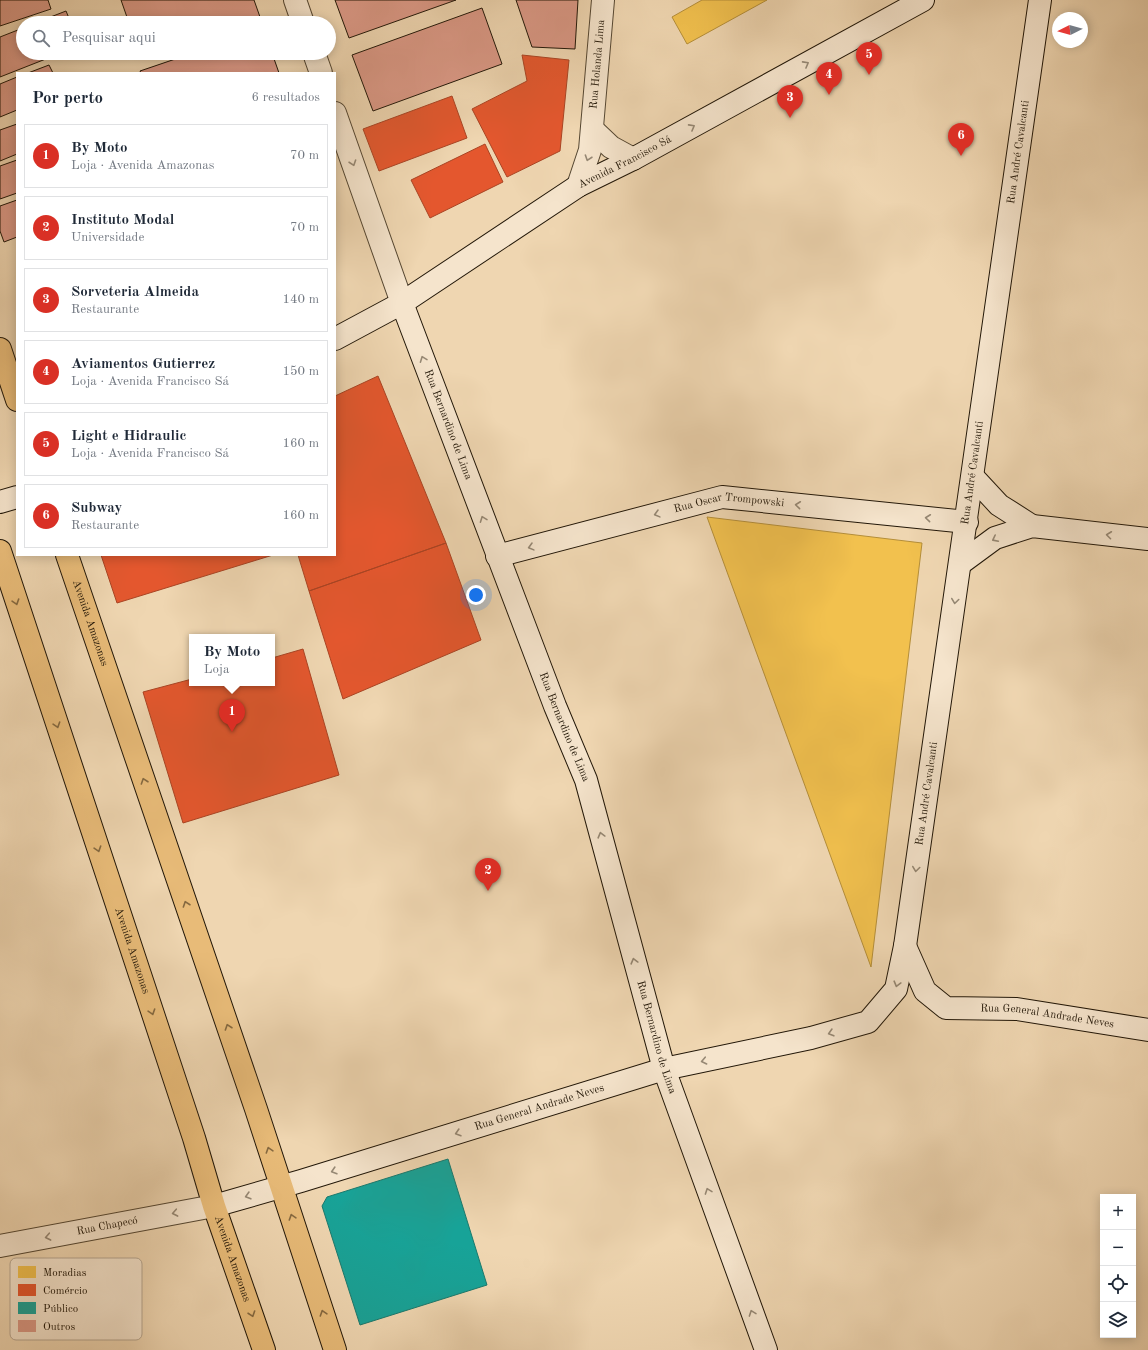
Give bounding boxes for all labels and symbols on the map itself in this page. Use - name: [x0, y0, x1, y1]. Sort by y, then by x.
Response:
- north arrow: [1052, 12, 1088, 48]
- street label: Rua Holanda Lima: [588, 19, 607, 109]
- pin: 5: [856, 42, 882, 75]
- one-way arrow: [802, 61, 809, 69]
- pin: 4: [816, 62, 842, 95]
- pin: 3: [777, 85, 803, 118]
- street label: Rua André Cavalcanti: [1005, 100, 1031, 205]
- pin: 6: [948, 123, 974, 156]
- one-way arrow: [688, 124, 695, 131]
- street label: Avenida Francisco Sá: [577, 133, 674, 190]
- one-way arrow: [584, 154, 592, 161]
- one-way arrow: [348, 160, 356, 167]
- one-way arrow: [419, 355, 427, 362]
- street label: Rua Bernardino de Lima: [422, 368, 474, 482]
- street label: Rua André Cavalcanti: [960, 420, 985, 525]
- street label: Rua Oscar Trompowski: [673, 492, 785, 515]
- one-way arrow: [795, 501, 801, 510]
- one-way arrow: [654, 509, 661, 518]
- one-way arrow: [925, 514, 931, 523]
- one-way arrow: [480, 516, 488, 523]
- one-way arrow: [1106, 531, 1112, 540]
- one-way arrow: [992, 534, 999, 542]
- one-way arrow: [528, 542, 535, 551]
- street label: Avenida Amazonas: [70, 579, 110, 668]
- your location: [466, 585, 486, 605]
- one-way arrow: [12, 598, 20, 605]
- one-way arrow: [951, 598, 960, 604]
- street label: Rua Bernardino de Lima: [537, 671, 592, 784]
- pin: 1: [219, 699, 245, 732]
- one-way arrow: [53, 722, 61, 729]
- street label: Rua André Cavalcanti: [914, 741, 940, 846]
- one-way arrow: [140, 777, 149, 784]
- one-way arrow: [597, 832, 606, 839]
- one-way arrow: [93, 845, 102, 852]
- pin: 2: [475, 858, 501, 891]
- one-way arrow: [912, 865, 921, 872]
- one-way arrow: [182, 900, 190, 907]
- street label: Avenida Amazonas: [113, 906, 152, 996]
- one-way arrow: [631, 958, 639, 964]
- street label: Rua Bernardino de Lima: [635, 980, 678, 1096]
- one-way arrow: [893, 981, 901, 987]
- street label: Rua General Andrade Neves: [980, 1003, 1115, 1030]
- one-way arrow: [147, 1008, 156, 1015]
- one-way arrow: [224, 1023, 232, 1030]
- one-way arrow: [827, 1028, 834, 1037]
- one-way arrow: [701, 1056, 707, 1065]
- street label: Rua General Andrade Neves: [473, 1082, 606, 1133]
- one-way arrow: [455, 1128, 462, 1137]
- one-way arrow: [265, 1147, 274, 1154]
- one-way arrow: [331, 1166, 338, 1175]
- one-way arrow: [704, 1188, 712, 1195]
- one-way arrow: [244, 1192, 251, 1200]
- one-way arrow: [172, 1208, 179, 1217]
- street label: Avenida Amazonas: [212, 1214, 252, 1303]
- one-way arrow: [288, 1214, 296, 1221]
- street label: Rua Chapecó: [76, 1215, 139, 1237]
- one-way arrow: [45, 1232, 51, 1241]
- legend: [10, 1258, 142, 1340]
- text: Moradias: [43, 1268, 87, 1279]
- text: Comércio: [43, 1286, 87, 1297]
- text: Público: [43, 1304, 78, 1315]
- one-way arrow: [319, 1310, 328, 1317]
- one-way arrow: [749, 1310, 757, 1317]
- one-way arrow: [247, 1311, 255, 1318]
- text: Outros: [43, 1322, 75, 1333]

